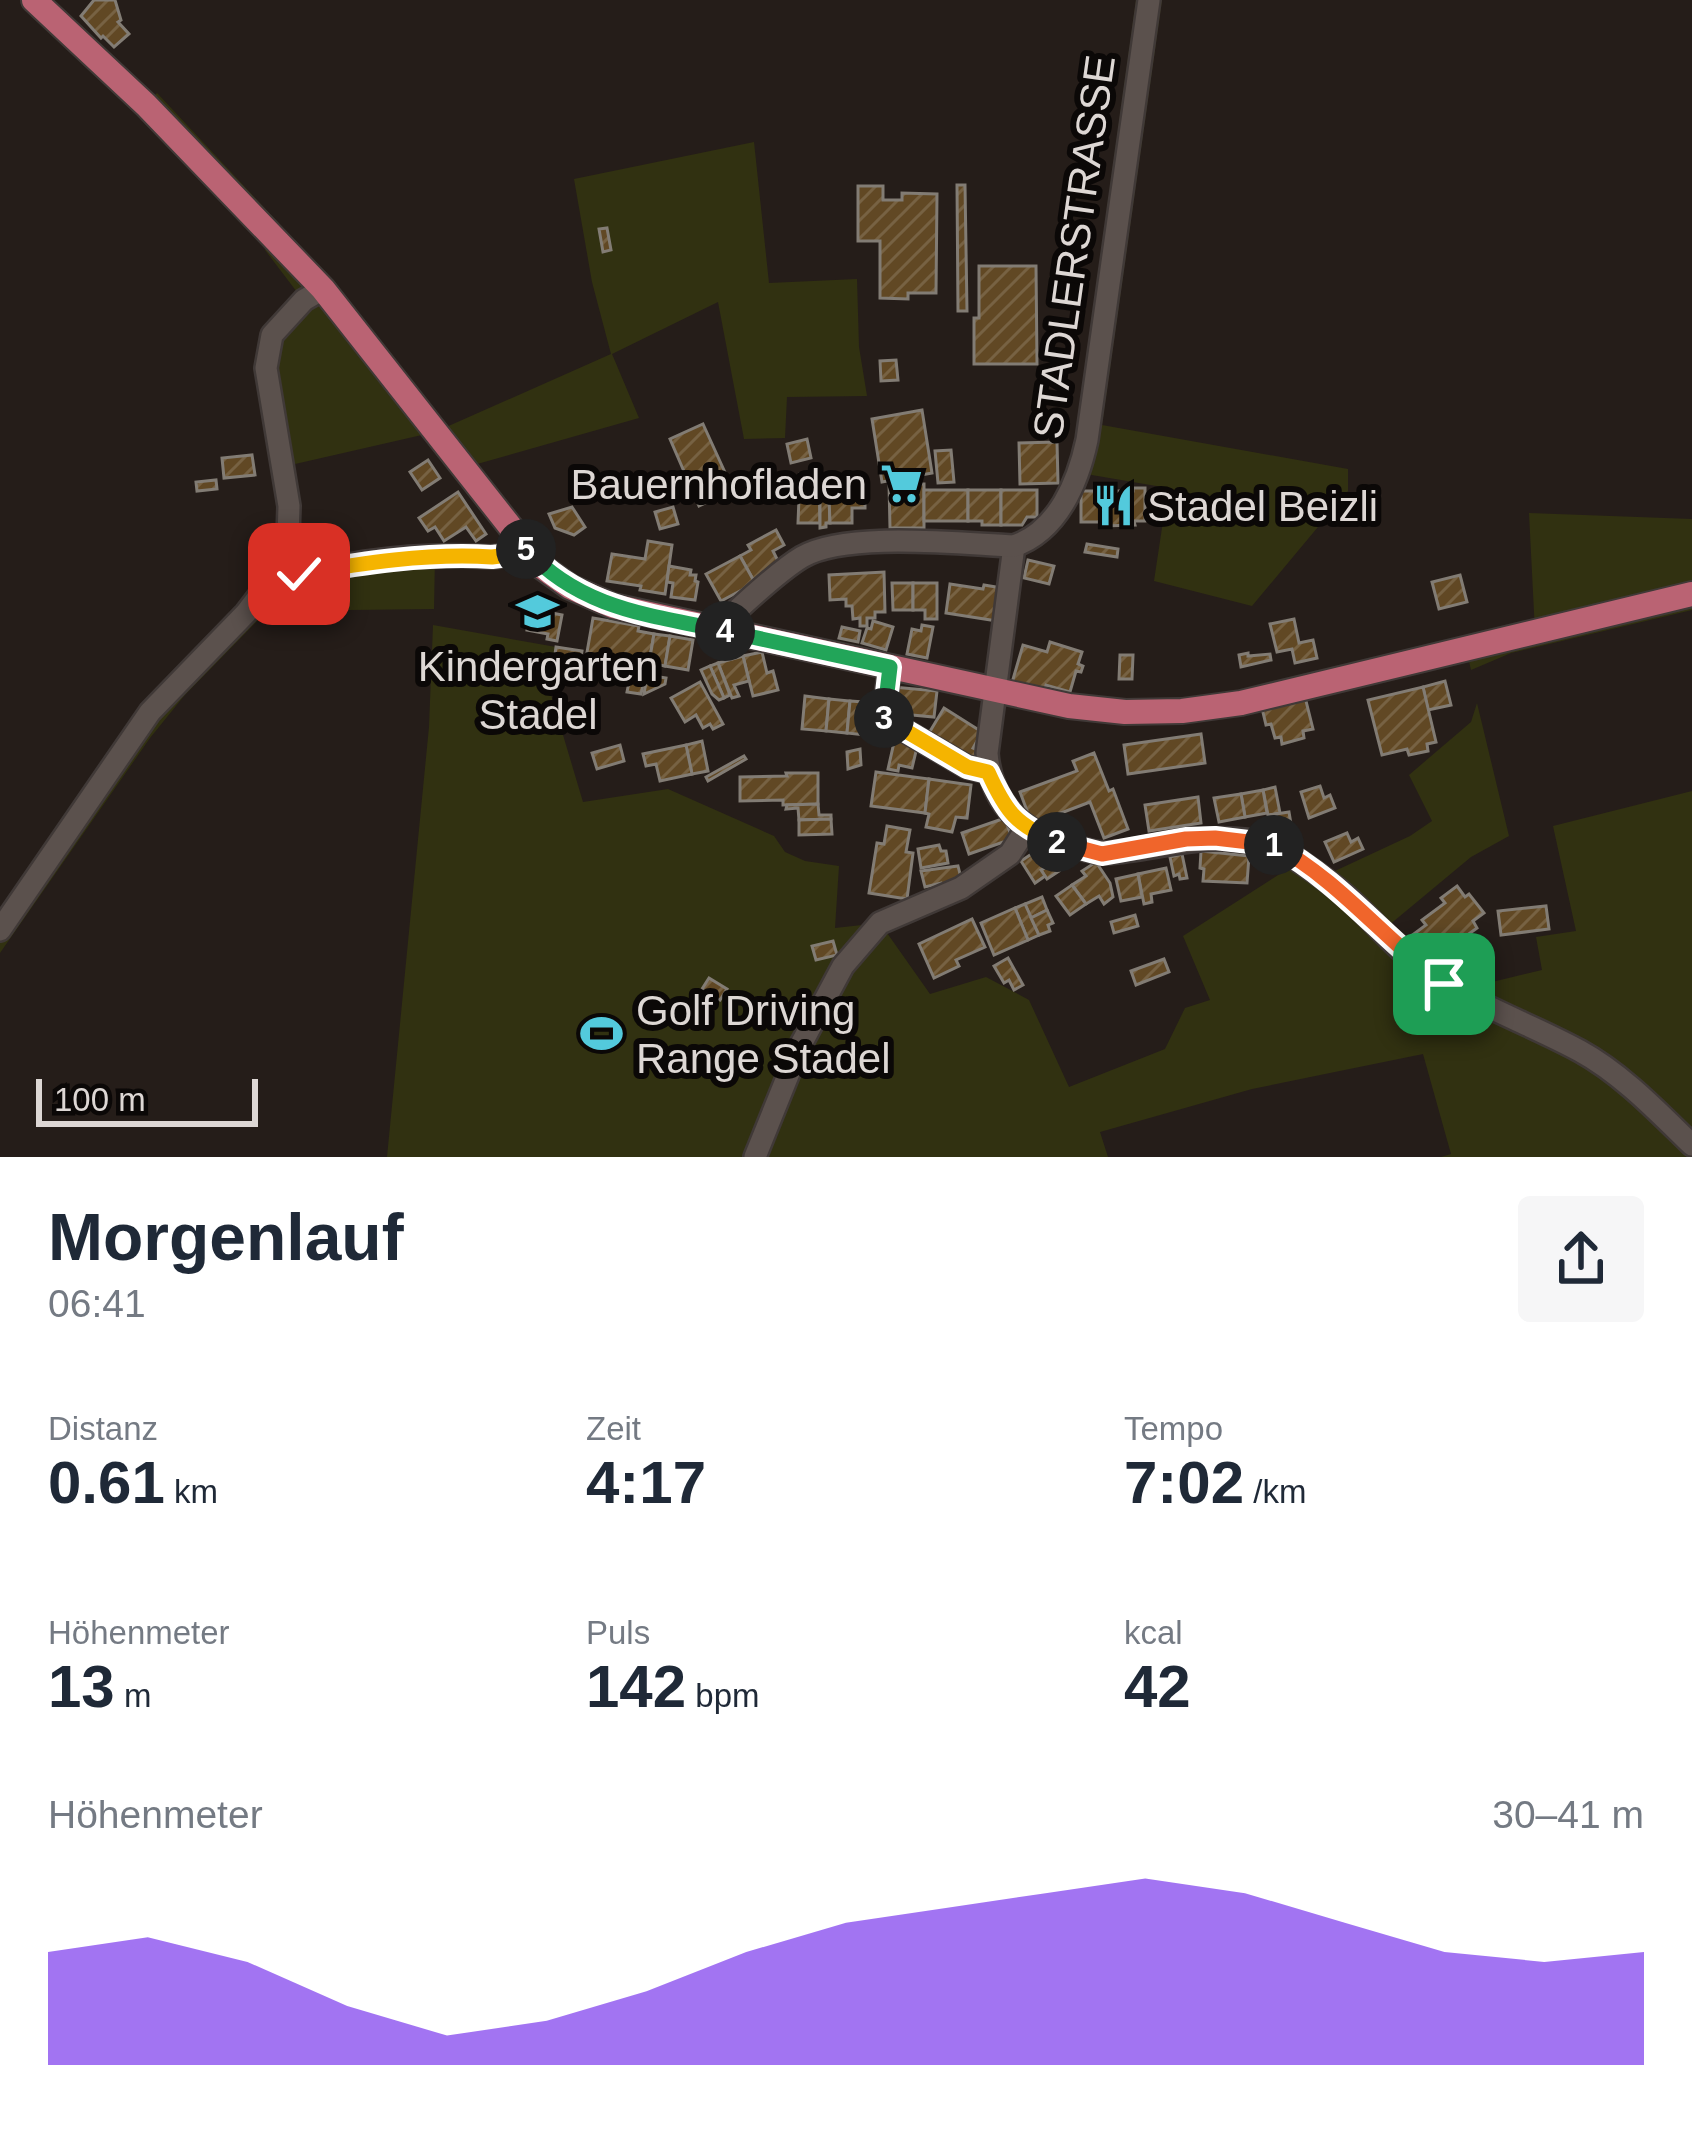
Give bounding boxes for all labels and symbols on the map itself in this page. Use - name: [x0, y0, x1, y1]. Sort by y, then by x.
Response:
- street label: STADLERSTRASSE: [1024, 52, 1124, 442]
- place label: Bauernhofladen: [570, 461, 867, 508]
- supermarket icon: Bauernhofladen: [878, 461, 924, 507]
- restaurant icon: Stadel Beizli: [1090, 483, 1136, 529]
- place label: Stadel Beizli: [1147, 483, 1378, 530]
- pin: 5: [496, 519, 556, 579]
- pin: [248, 523, 350, 625]
- school or university icon: Kindergarten Stadel: [515, 589, 561, 635]
- pin: 4: [695, 601, 755, 661]
- place label: Kindergarten Stadel: [418, 643, 658, 738]
- pin: 3: [854, 688, 914, 748]
- pin: 2: [1027, 812, 1087, 872]
- pin: 1: [1244, 815, 1304, 875]
- pin: [1393, 933, 1495, 1035]
- place label: Golf Driving Range Stadel: [636, 987, 891, 1082]
- sports icon: Golf Driving Range Stadel: [579, 1011, 625, 1057]
- scale bar: [36, 1073, 258, 1126]

